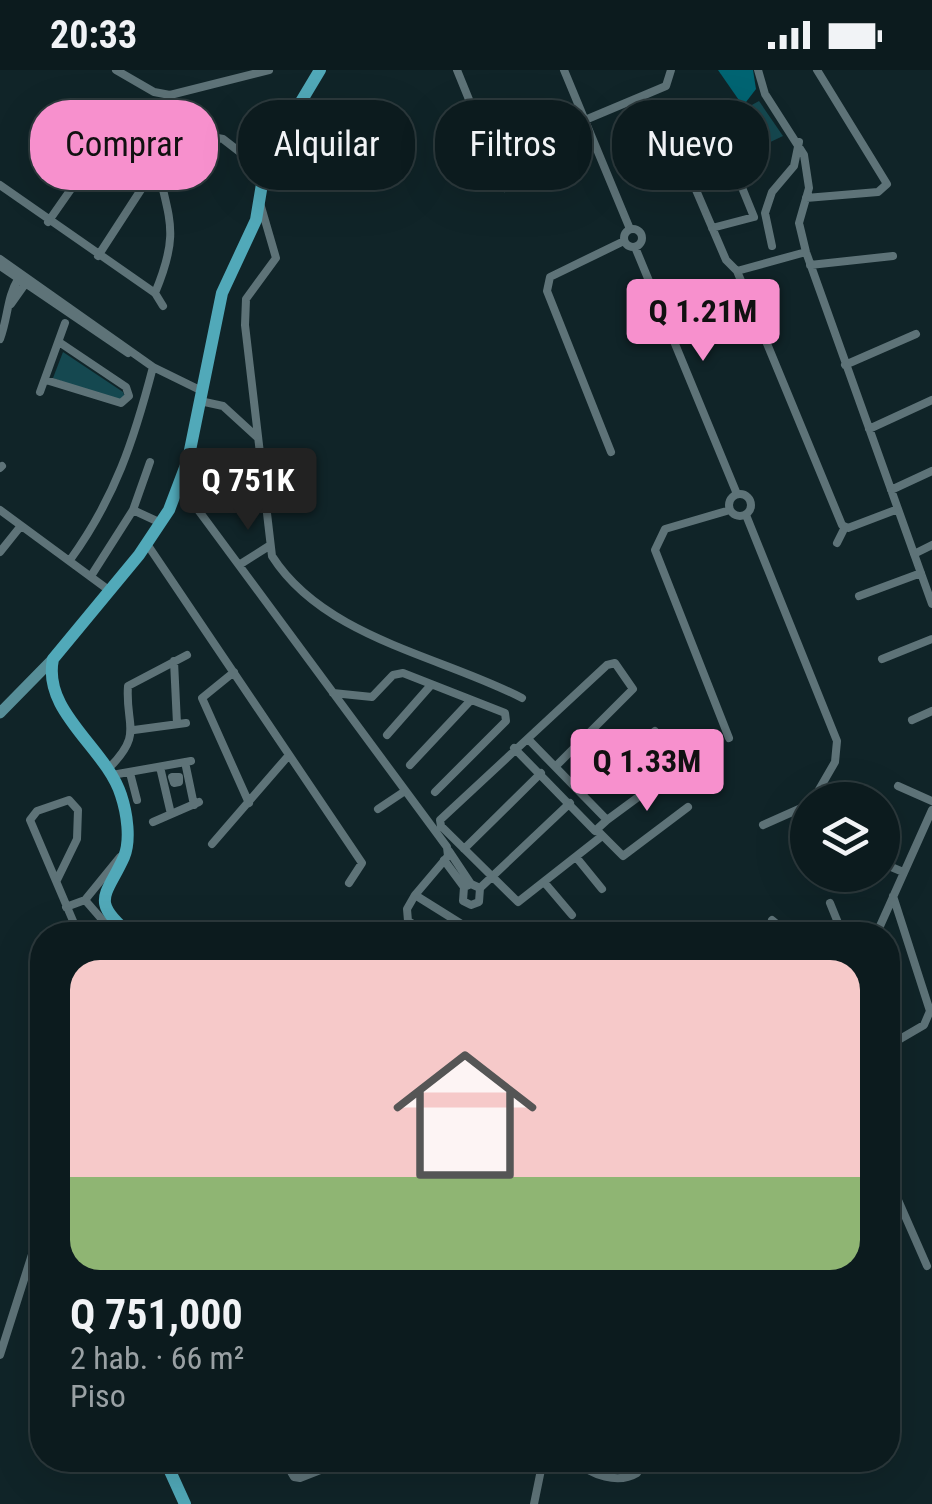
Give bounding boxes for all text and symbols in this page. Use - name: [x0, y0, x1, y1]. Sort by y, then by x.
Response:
- text: 20:33: [50, 13, 137, 57]
- chip: Comprar: [30, 100, 218, 190]
- chip: Alquilar: [238, 100, 415, 190]
- chip: Filtros: [435, 100, 592, 190]
- chip: Nuevo: [612, 100, 769, 190]
- pin: Q 1.21M: [611, 279, 795, 364]
- text: Q 1.21M: [649, 292, 757, 330]
- pin: Q 751K: [167, 448, 329, 533]
- text: Q 751K: [202, 461, 294, 499]
- pin: Q 1.33M: [555, 729, 739, 814]
- text: Q 1.33M: [593, 742, 701, 780]
- map controls: [790, 782, 900, 892]
- button: layers: [790, 782, 900, 892]
- icon: home: [375, 1025, 555, 1205]
- text: Q 751,000: [70, 1290, 243, 1339]
- text: 2 hab. · 66 m²: [70, 1339, 244, 1377]
- text: Piso: [70, 1377, 126, 1415]

